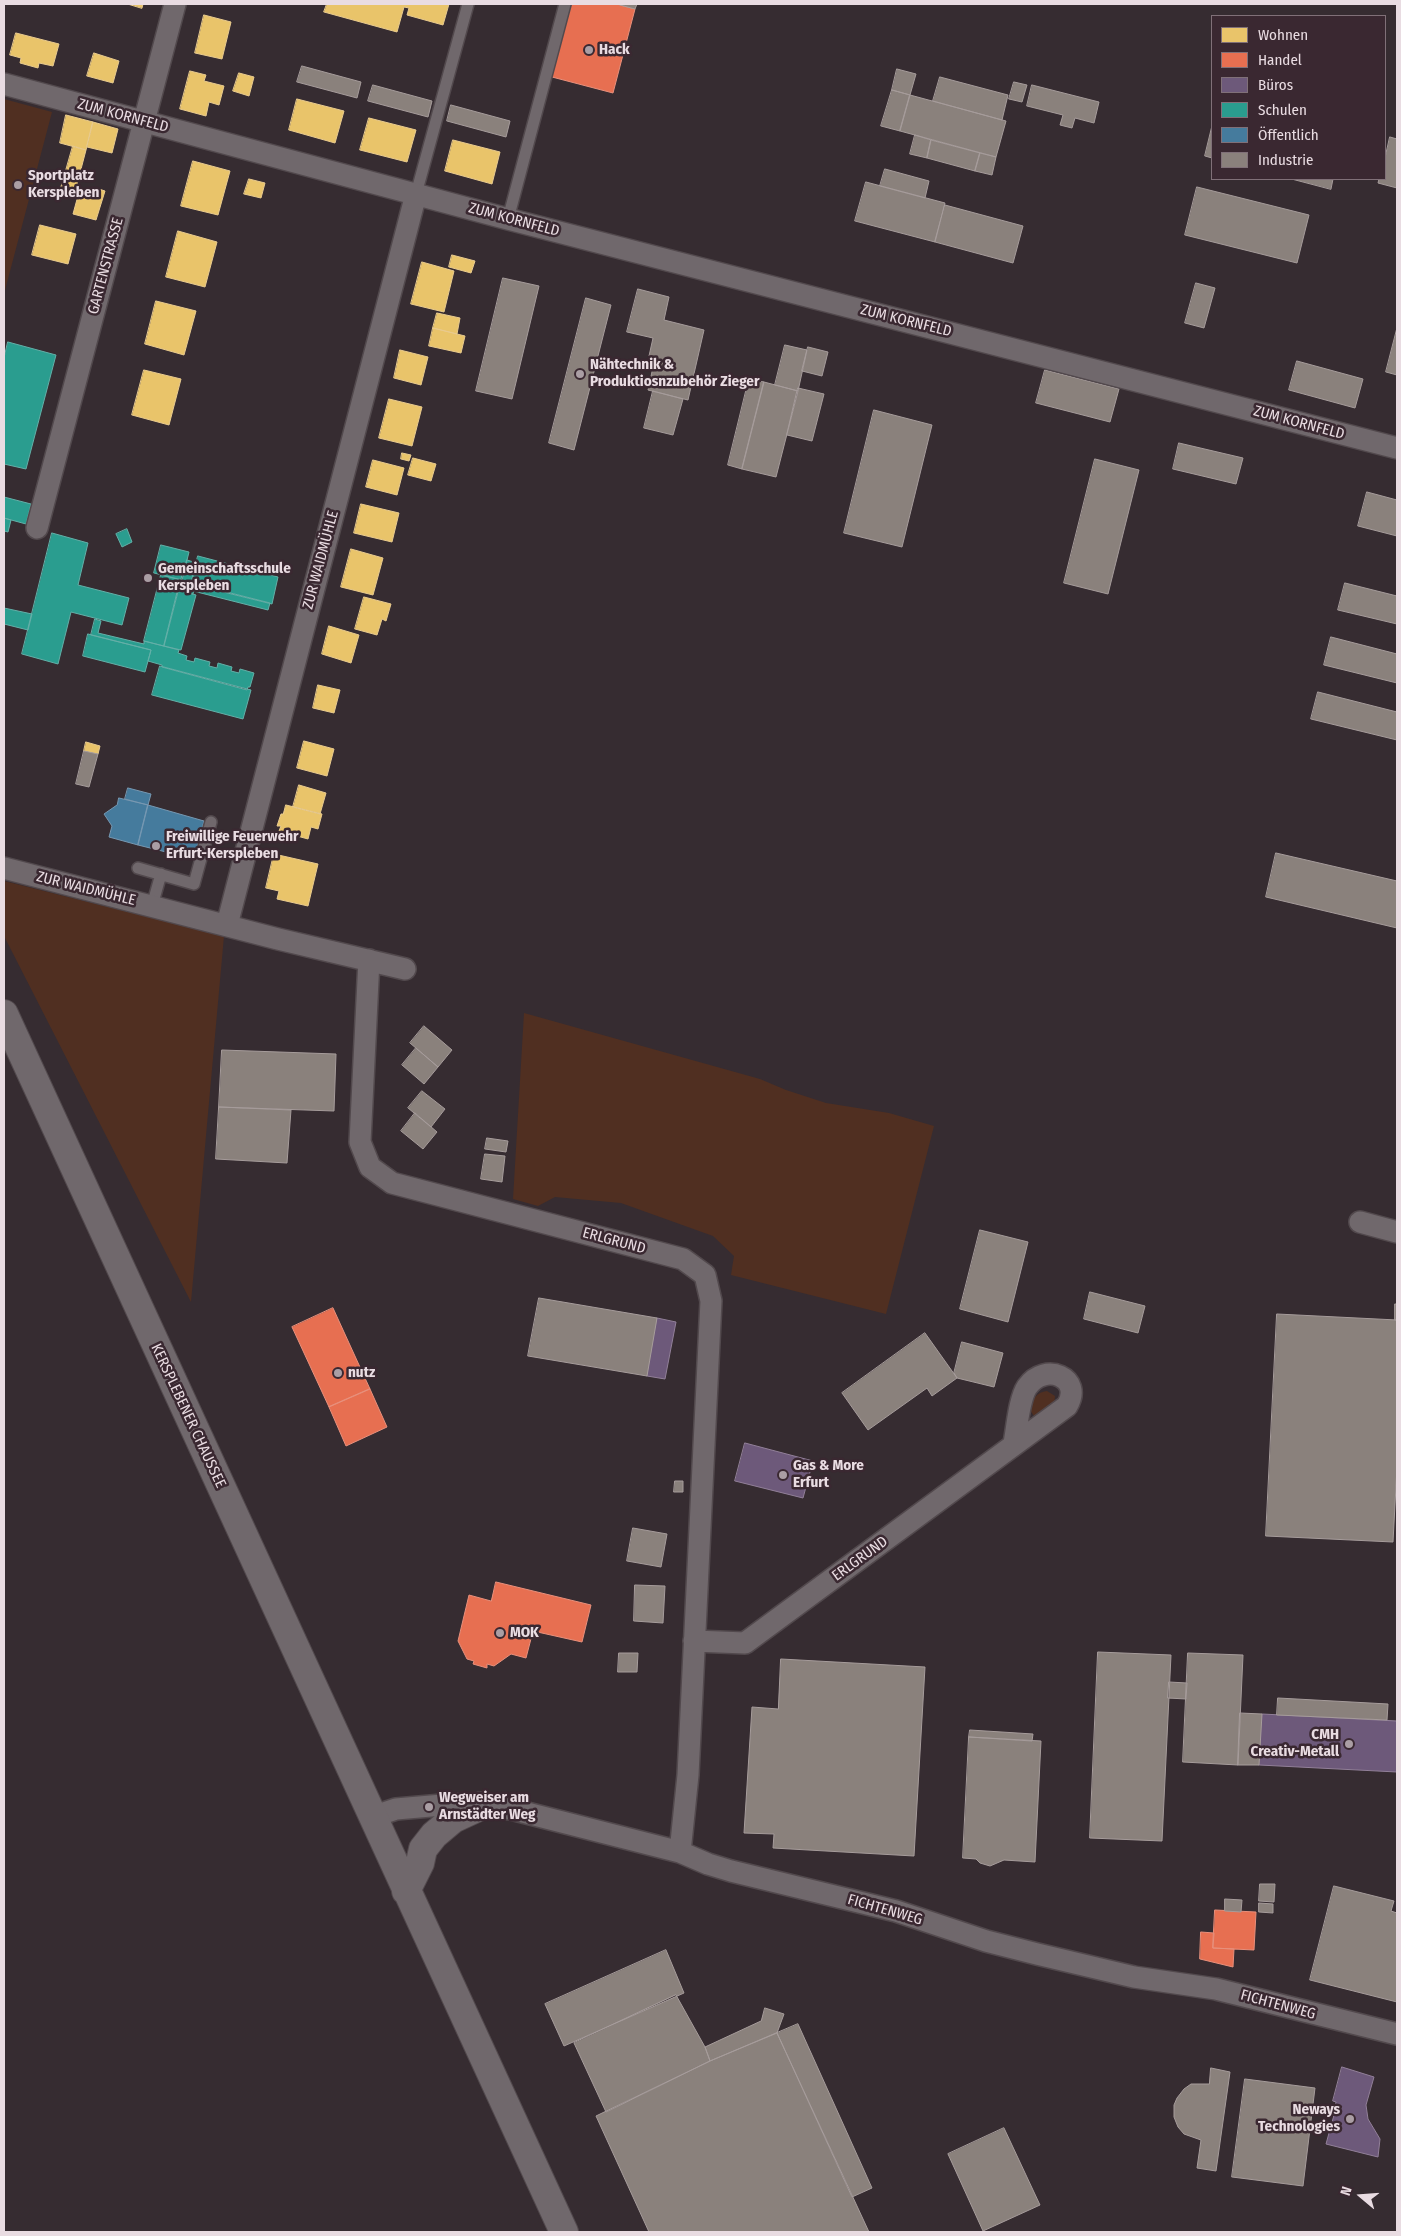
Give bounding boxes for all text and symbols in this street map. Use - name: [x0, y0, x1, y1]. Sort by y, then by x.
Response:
- legend: [1211, 15, 1386, 180]
- text: Wohnen: [1258, 26, 1308, 44]
- place label: Hack: [599, 41, 630, 59]
- marker: Hack: [583, 44, 595, 56]
- text: Handel: [1258, 51, 1302, 69]
- text: Büros: [1258, 76, 1293, 94]
- street label: ZUM KORNFELD: [76, 95, 170, 137]
- text: Schulen: [1258, 101, 1307, 119]
- text: Öffentlich: [1258, 126, 1319, 144]
- text: Industrie: [1258, 151, 1313, 169]
- place label: Sportplatz Kerspleben: [28, 167, 99, 202]
- marker: Sportplatz Kerspleben: [12, 179, 24, 191]
- street label: ZUM KORNFELD: [467, 199, 561, 241]
- street label: GARTENSTRASSE: [84, 216, 128, 316]
- street label: ZUM KORNFELD: [859, 301, 953, 341]
- place label: Nähtechnik & Produktiosnzubehör Zieger: [590, 356, 759, 391]
- marker: Nähtechnik & Produktiosnzubehör Zieger: [574, 368, 586, 380]
- street label: ZUM KORNFELD: [1252, 402, 1346, 444]
- street label: ZUR WAIDMÜHLE: [299, 509, 343, 611]
- place label: Gemeinschaftsschule Kerspleben: [158, 560, 291, 595]
- marker: Gemeinschaftsschule Kerspleben: [142, 572, 154, 584]
- place label: Freiwillige Feuerwehr Erfurt-Kerspleben: [166, 828, 299, 863]
- marker: Freiwillige Feuerwehr Erfurt-Kerspleben: [150, 840, 162, 852]
- street label: ZUR WAIDMÜHLE: [35, 868, 137, 910]
- street label: ERLGRUND: [581, 1224, 647, 1258]
- street label: KERSPLEBENER CHAUSSEE: [147, 1341, 229, 1491]
- place label: nutz: [348, 1364, 375, 1382]
- marker: nutz: [332, 1367, 344, 1379]
- place label: Gas & More Erfurt: [793, 1457, 864, 1492]
- marker: Gas & More Erfurt: [777, 1469, 789, 1481]
- street label: ERLGRUND: [829, 1533, 891, 1585]
- place label: MOK: [510, 1624, 539, 1642]
- marker: MOK: [494, 1627, 506, 1639]
- place label: CMH Creativ-Metall: [1251, 1726, 1339, 1761]
- marker: CMH Creativ-Metall: [1343, 1738, 1355, 1750]
- place label: Wegweiser am Arnstädter Weg: [439, 1789, 536, 1824]
- marker: Wegweiser am Arnstädter Weg: [423, 1801, 435, 1813]
- street label: FICHTENWEG: [846, 1891, 924, 1929]
- street label: FICHTENWEG: [1238, 1986, 1318, 2024]
- place label: Neways Technologies: [1258, 2101, 1340, 2136]
- marker: Neways Technologies: [1344, 2113, 1356, 2125]
- north arrow: [1336, 2171, 1386, 2221]
- text: N: [1337, 2185, 1356, 2198]

